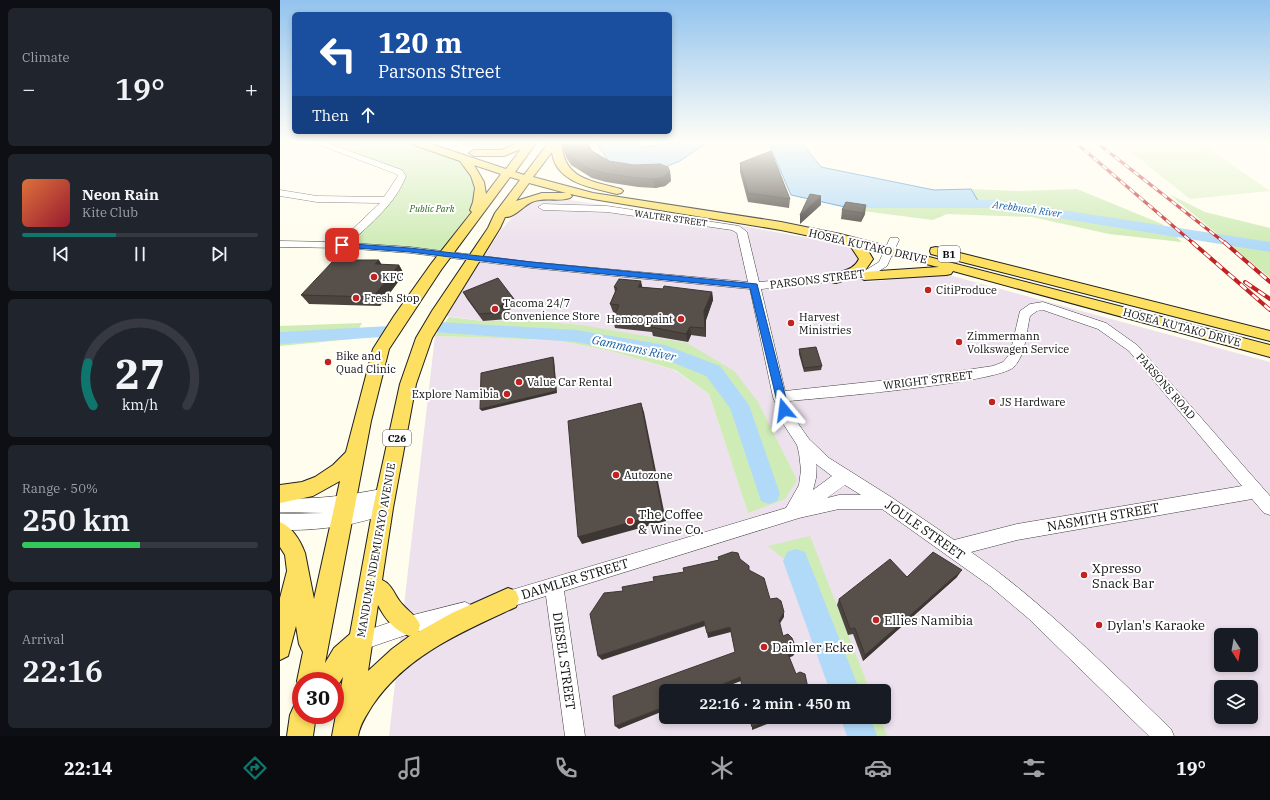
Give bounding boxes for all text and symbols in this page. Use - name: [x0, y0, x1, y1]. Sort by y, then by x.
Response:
- text: 120 m: [378, 24, 462, 61]
- icon: left: [312, 28, 364, 80]
- text: Climate: [22, 49, 69, 66]
- text: Parsons Street: [378, 60, 501, 83]
- text: 19°: [115, 69, 165, 108]
- text: −: [22, 74, 35, 103]
- text: +: [245, 74, 258, 103]
- icon: ahead: [357, 104, 379, 126]
- text: Then: [312, 106, 349, 125]
- text: Neon Rain: [82, 185, 159, 204]
- water label: Arebbusch River: [991, 198, 1063, 220]
- park label: Public Park: [409, 203, 455, 214]
- text: Kite Club: [82, 204, 138, 221]
- street label: WALTER STREET: [634, 207, 708, 229]
- street label: HOSEA KUTAKO DRIVE: [807, 226, 929, 266]
- pin: [325, 228, 359, 262]
- icon: arrive: [331, 234, 353, 256]
- icon: previous: [50, 243, 72, 265]
- icon: pause: [129, 243, 151, 265]
- icon: next: [208, 243, 230, 265]
- road number: B1: [938, 246, 960, 262]
- street label: PARSONS STREET: [769, 266, 865, 292]
- place label: KFC: [382, 270, 404, 284]
- marker: KFC: [369, 272, 379, 282]
- place label: CitiProduce: [936, 283, 997, 297]
- marker: CitiProduce: [923, 285, 933, 295]
- place label: Fresh Stop: [364, 291, 420, 305]
- marker: Fresh Stop: [351, 293, 361, 303]
- place label: Tacoma 24/7 Convenience Store: [503, 296, 600, 323]
- marker: Tacoma 24/7 Convenience Store: [490, 304, 500, 314]
- street label: HOSEA KUTAKO DRIVE: [1122, 305, 1242, 349]
- place label: Harvest Ministries: [799, 310, 851, 337]
- place label: Hemco paint: [606, 312, 673, 326]
- marker: Hemco paint: [676, 314, 686, 324]
- marker: Harvest Ministries: [786, 318, 796, 328]
- place label: Zimmermann Volkswagen Service: [967, 329, 1069, 356]
- water label: Gammams River: [591, 332, 678, 364]
- marker: Zimmermann Volkswagen Service: [954, 337, 964, 347]
- text: 27: [115, 346, 165, 400]
- place label: Bike and Quad Clinic: [336, 349, 396, 376]
- street label: PARSONS ROAD: [1133, 350, 1199, 422]
- marker: Bike and Quad Clinic: [323, 357, 333, 367]
- street label: WRIGHT STREET: [882, 368, 974, 392]
- place label: Value Car Rental: [527, 375, 612, 389]
- marker: Value Car Rental: [514, 377, 524, 387]
- place label: Explore Namibia: [412, 387, 499, 401]
- marker: Explore Namibia: [502, 389, 512, 399]
- position arrow: [763, 389, 805, 431]
- text: km/h: [122, 395, 158, 414]
- place label: JS Hardware: [1000, 395, 1066, 409]
- marker: JS Hardware: [987, 397, 997, 407]
- road number: C26: [383, 430, 411, 446]
- street label: MANDUME NDEMUFAYO AVENUE: [354, 462, 398, 638]
- place label: Autozone: [624, 468, 673, 482]
- marker: Autozone: [611, 470, 621, 480]
- text: Range · 50%: [22, 480, 98, 497]
- street label: JOULE STREET: [882, 496, 969, 564]
- street label: NASMITH STREET: [1045, 499, 1161, 535]
- text: 250 km: [22, 500, 130, 539]
- place label: The Coffee & Wine Co.: [638, 506, 704, 538]
- marker: The Coffee & Wine Co.: [625, 516, 635, 526]
- street label: DAIMLER STREET: [519, 554, 631, 603]
- place label: Xpresso Snack Bar: [1092, 560, 1154, 592]
- marker: Xpresso Snack Bar: [1079, 570, 1089, 580]
- street label: DIESEL STREET: [549, 611, 579, 711]
- place label: Ellies Namibia: [884, 612, 973, 629]
- marker: Ellies Namibia: [871, 615, 881, 625]
- place label: Dylan's Karaoke: [1107, 617, 1205, 634]
- marker: Dylan's Karaoke: [1094, 620, 1104, 630]
- north arrow: [1214, 628, 1258, 672]
- map controls: [1214, 628, 1258, 724]
- text: Arrival: [22, 631, 64, 648]
- place label: Daimler Ecke: [772, 639, 854, 656]
- marker: Daimler Ecke: [759, 642, 769, 652]
- text: 22:16: [22, 651, 103, 690]
- speed limit sign: 30: [292, 672, 344, 724]
- button: layers: [1214, 680, 1258, 724]
- text: 22:16 · 2 min · 450 m: [699, 694, 851, 713]
- icon: directions: [241, 754, 269, 782]
- icon: music: [396, 754, 424, 782]
- icon: phone: [552, 754, 580, 782]
- icon: climate: [708, 754, 736, 782]
- icon: car: [864, 754, 892, 782]
- icon: filters: [1020, 754, 1048, 782]
- text: 22:14: [64, 757, 113, 780]
- text: 19°: [1176, 757, 1206, 780]

